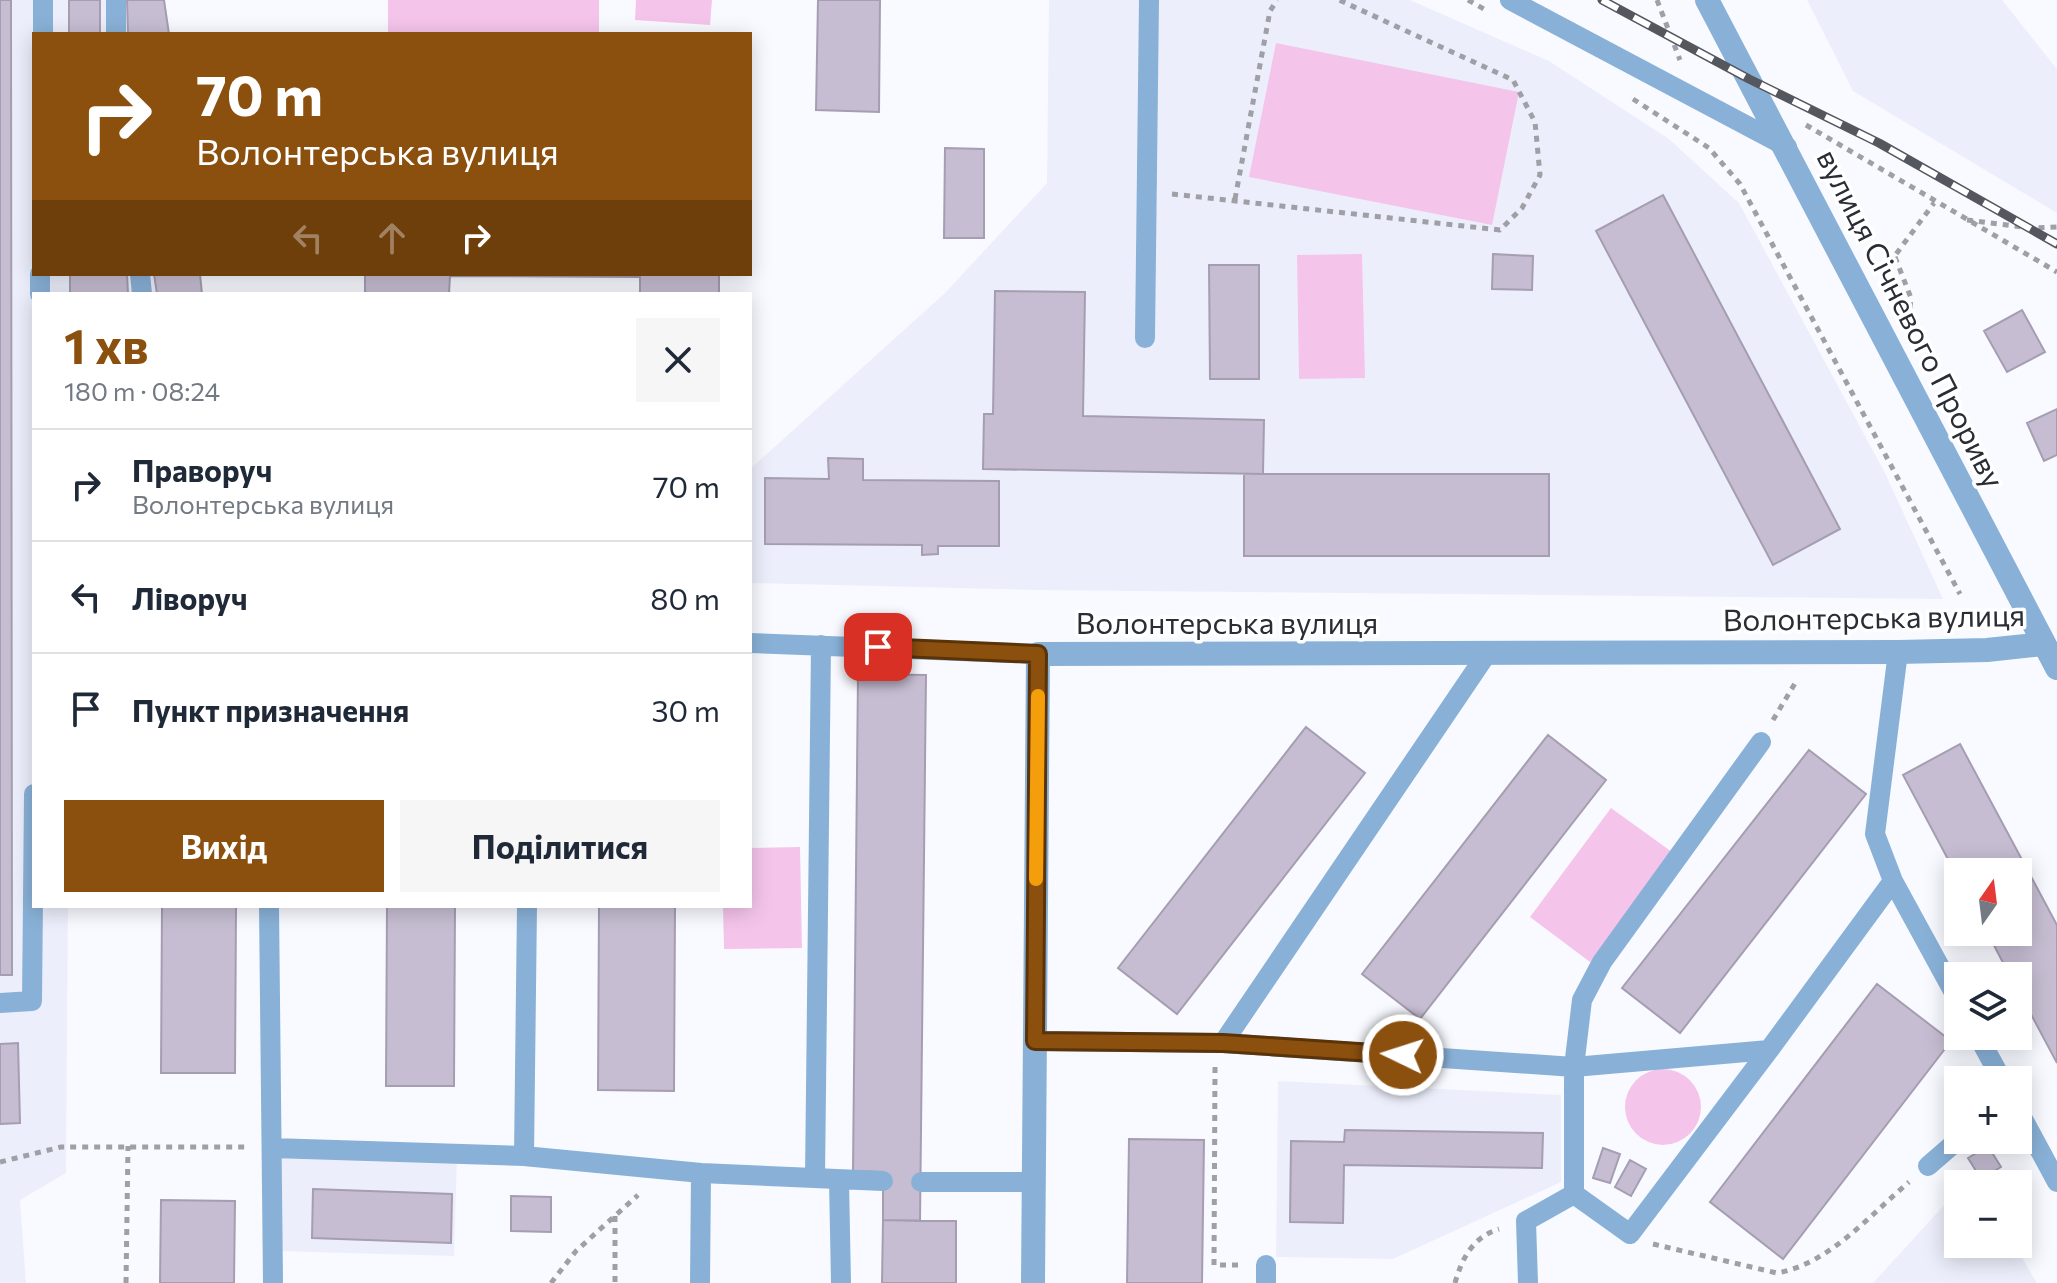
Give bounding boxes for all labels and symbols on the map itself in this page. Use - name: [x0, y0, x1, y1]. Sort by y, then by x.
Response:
- street label: вулиця Січневого Прориву: [1810, 142, 2014, 494]
- street label: Волонтерська вулиця: [1723, 595, 2025, 637]
- street label: Волонтерська вулиця: [1076, 603, 1378, 640]
- pin: [844, 613, 912, 681]
- north arrow: [1944, 858, 2032, 946]
- position arrow: [1361, 1013, 1445, 1097]

